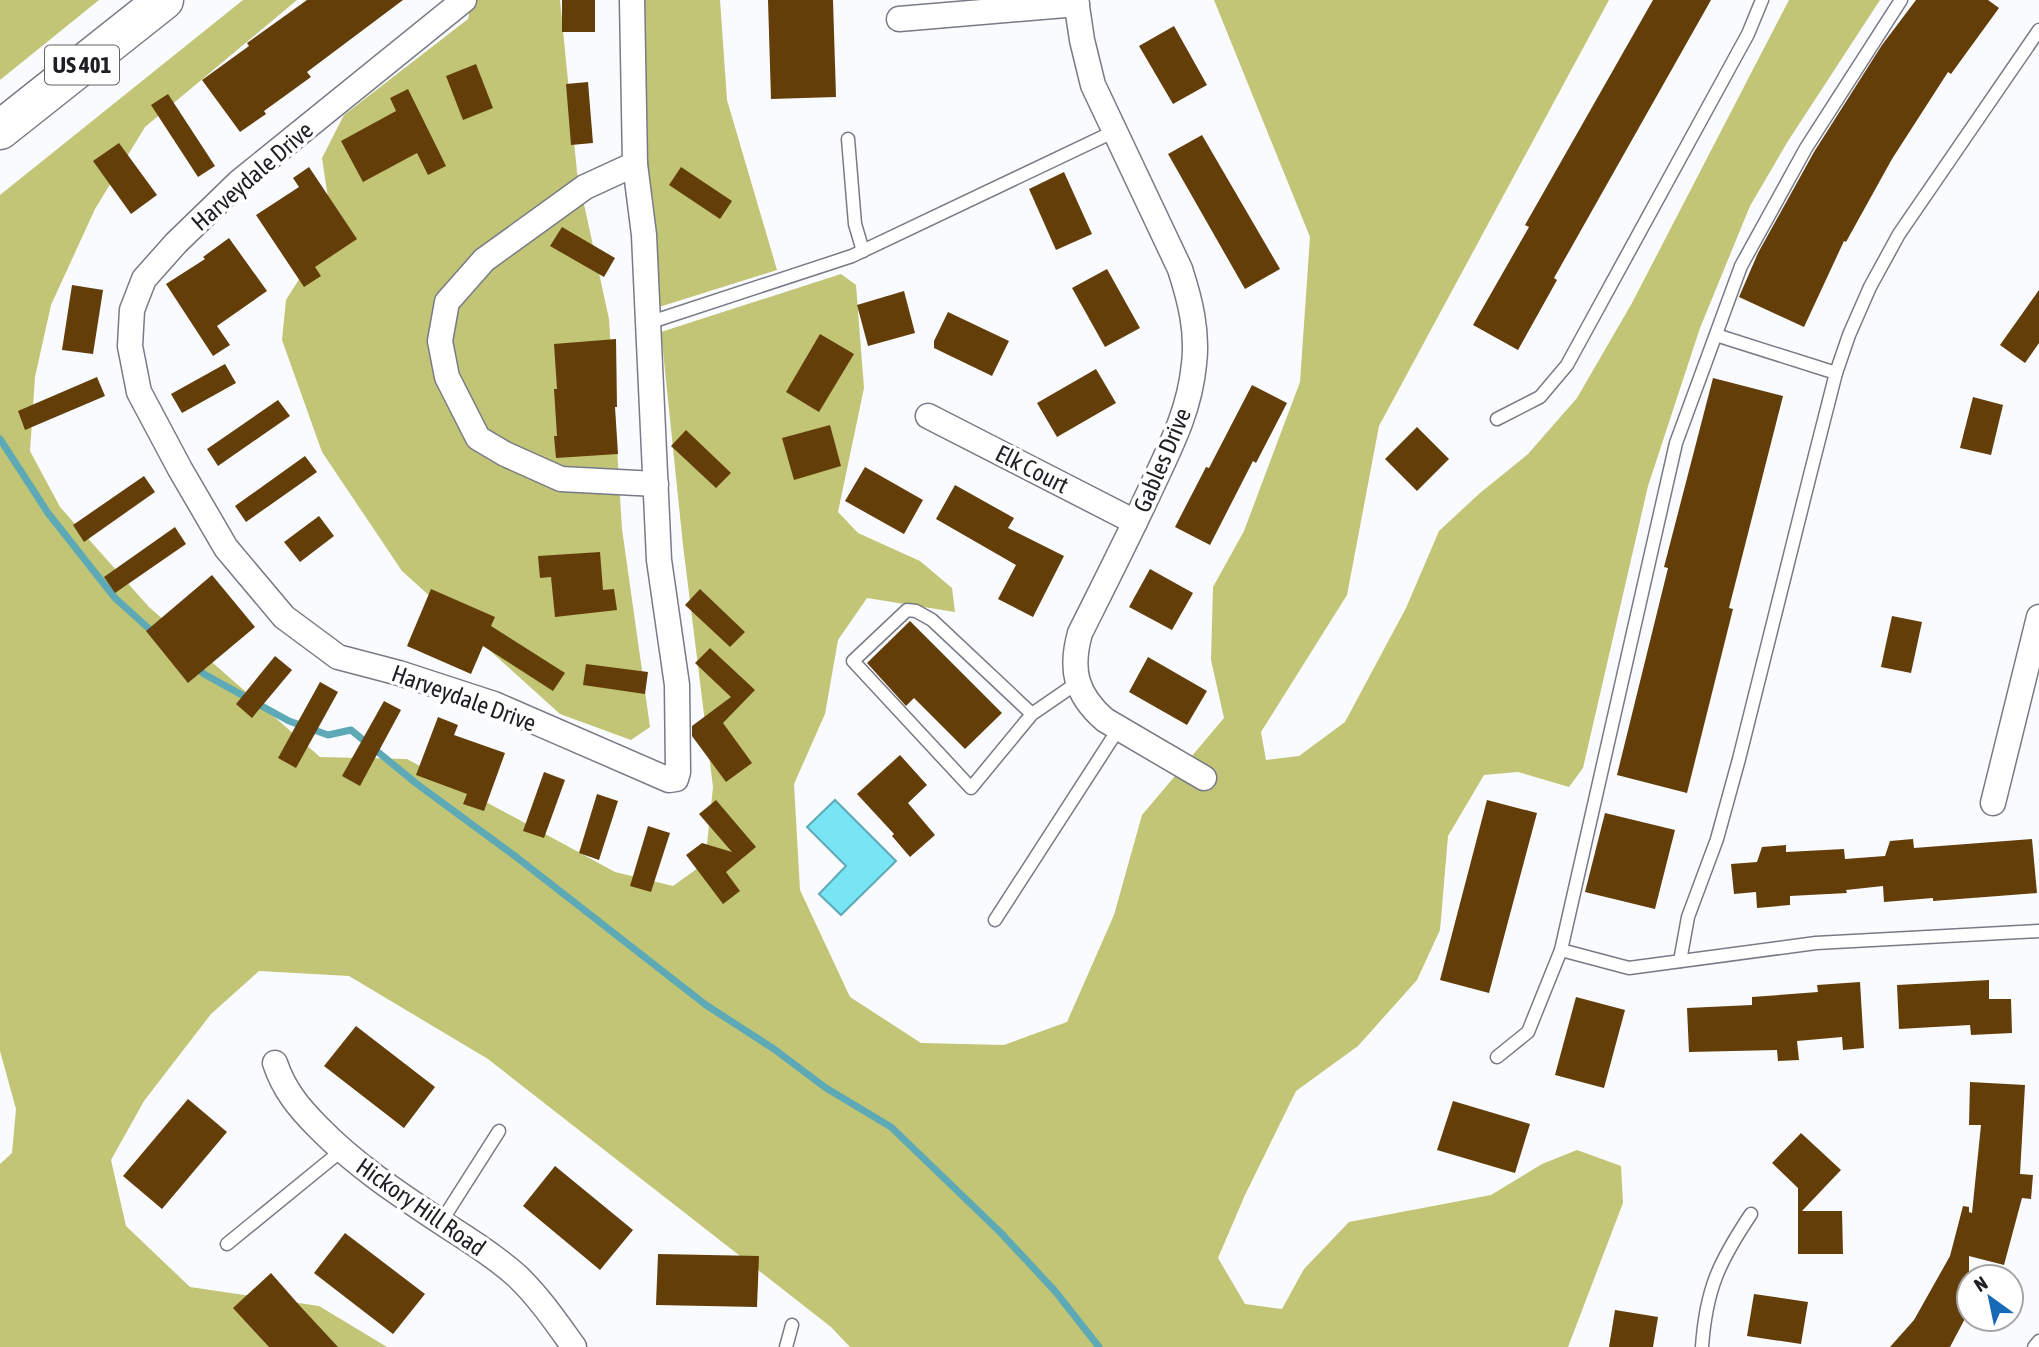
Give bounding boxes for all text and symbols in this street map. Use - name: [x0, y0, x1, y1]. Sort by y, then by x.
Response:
- road number: US 401: [45, 46, 119, 85]
- street label: Harveydale Drive: [186, 116, 318, 236]
- street label: Gables Drive: [1128, 404, 1196, 516]
- street label: Elk Court: [991, 439, 1073, 499]
- street label: Harveydale Drive: [388, 659, 540, 737]
- street label: Hickory Hill Road: [351, 1153, 491, 1261]
- north arrow: [1955, 1263, 2025, 1333]
- text: N: [1970, 1271, 1991, 1296]

